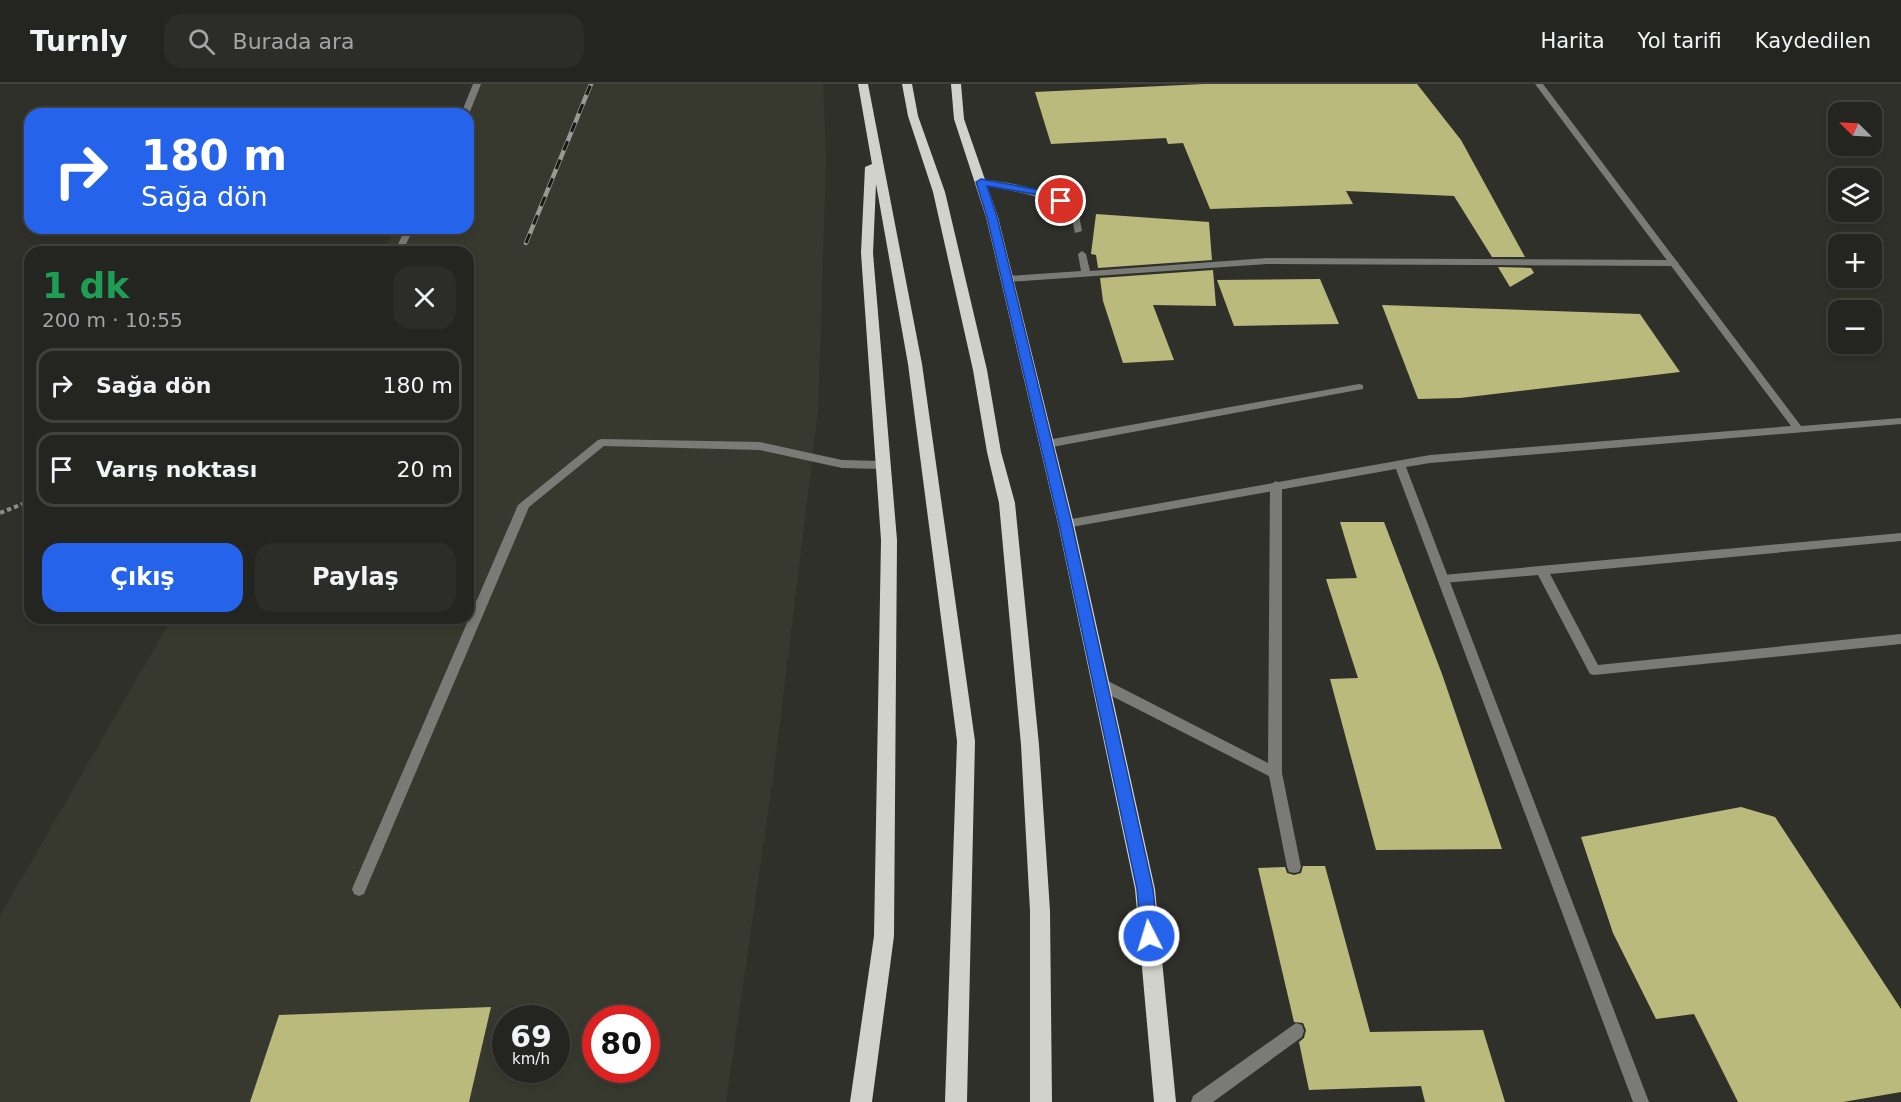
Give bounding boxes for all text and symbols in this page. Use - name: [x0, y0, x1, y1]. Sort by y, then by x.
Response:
- search box: [164, 14, 584, 68]
- text: Turnly: [30, 25, 128, 58]
- icon: search: [185, 25, 218, 58]
- text: Burada ara: [233, 29, 355, 54]
- text: Harita: [1540, 29, 1605, 53]
- text: Yol tarifi: [1638, 29, 1722, 53]
- text: Kaydedilen: [1755, 29, 1871, 53]
- north arrow: [1828, 102, 1882, 156]
- map controls: [1828, 102, 1882, 354]
- text: 180 m: [141, 131, 287, 180]
- icon: right: [42, 132, 120, 210]
- button: layers: [1828, 168, 1882, 222]
- pin: [1035, 175, 1086, 226]
- text: Sağa dön: [141, 181, 268, 212]
- icon: arrive: [1044, 184, 1077, 217]
- button: +: [1828, 234, 1882, 288]
- text: 1 dk: [42, 265, 129, 306]
- button: close: [393, 266, 456, 329]
- button: −: [1828, 300, 1882, 354]
- text: 200 m · 10:55: [42, 308, 183, 332]
- icon: right: [45, 369, 78, 402]
- text: Sağa dön: [96, 373, 211, 398]
- text: 180 m: [383, 373, 453, 398]
- icon: arrive: [45, 453, 78, 486]
- text: Varış noktası: [96, 457, 257, 482]
- text: 20 m: [397, 457, 453, 482]
- button: Çıkış: [42, 543, 243, 612]
- button: Paylaş: [255, 543, 456, 612]
- position arrow: [1117, 904, 1181, 968]
- speed limit sign: 80: [582, 1005, 660, 1083]
- text: 69: [510, 1019, 552, 1054]
- text: km/h: [512, 1050, 550, 1068]

